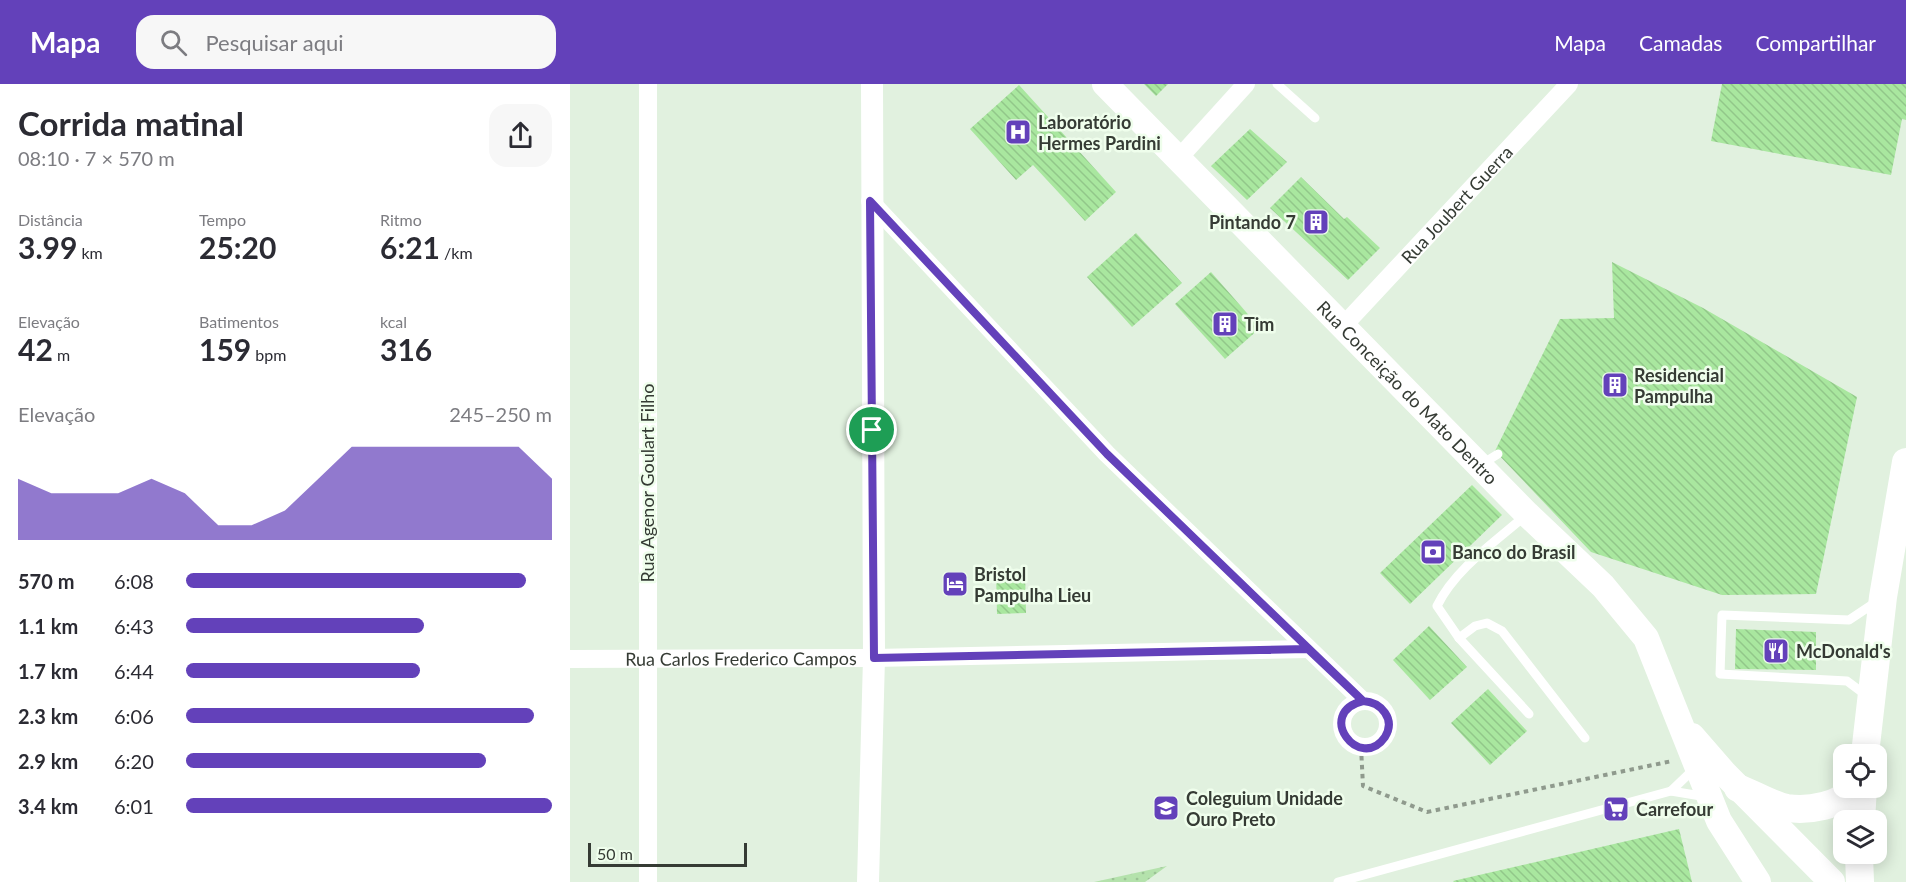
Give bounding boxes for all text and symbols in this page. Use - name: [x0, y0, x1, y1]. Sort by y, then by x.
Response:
- search box: [136, 15, 556, 69]
- text: Mapa: [30, 25, 100, 59]
- icon: search: [157, 26, 190, 59]
- text: Pesquisar aqui: [205, 29, 344, 56]
- text: Mapa: [1554, 30, 1606, 55]
- text: Camadas: [1639, 30, 1722, 55]
- text: Compartilhar: [1755, 30, 1876, 55]
- text: Corrida matinal: [18, 103, 244, 143]
- button: share: [489, 104, 552, 167]
- place label: Laboratório Hermes Pardini: [1038, 111, 1161, 154]
- hospital icon: Laboratório Hermes Pardini: [1003, 117, 1033, 147]
- street label: Rua Joubert Guerra: [1396, 141, 1517, 268]
- text: 08:10 · 7 × 570 m: [18, 146, 175, 170]
- building icon: Pintando 7: [1301, 207, 1331, 237]
- text: Distância: [18, 210, 83, 229]
- text: Tempo: [199, 210, 246, 229]
- text: Ritmo: [380, 210, 422, 229]
- place label: Pintando 7: [1209, 211, 1296, 233]
- text: 3.99: [18, 229, 77, 265]
- text: 25:20: [199, 229, 276, 265]
- text: 6:21: [380, 229, 440, 265]
- text: km: [77, 243, 103, 262]
- text: /km: [440, 243, 473, 262]
- street label: Rua Conceição do Mato Dentro: [1313, 296, 1503, 489]
- building icon: Tim: [1210, 309, 1240, 339]
- text: Elevação: [18, 312, 80, 331]
- text: Batimentos: [199, 312, 279, 331]
- text: kcal: [380, 312, 407, 331]
- place label: Tim: [1244, 313, 1274, 335]
- text: 42: [18, 331, 53, 367]
- text: 159: [199, 331, 251, 367]
- text: 316: [380, 331, 432, 367]
- text: m: [53, 345, 70, 364]
- text: bpm: [251, 345, 286, 364]
- place label: Residencial Pampulha: [1634, 364, 1724, 407]
- building icon: Residencial Pampulha: [1600, 370, 1630, 400]
- street label: Rua Agenor Goulart Filho: [636, 384, 658, 582]
- text: Elevação: [18, 402, 95, 426]
- text: 245–250 m: [449, 402, 552, 426]
- pin: [846, 404, 897, 455]
- icon: arrive: [855, 413, 888, 446]
- bank icon: Banco do Brasil: [1418, 537, 1448, 567]
- place label: Banco do Brasil: [1452, 541, 1576, 563]
- place label: Bristol Pampulha Lieu: [974, 563, 1091, 606]
- text: 570 m: [18, 569, 74, 593]
- text: 6:08: [114, 569, 154, 593]
- hotel icon: Bristol Pampulha Lieu: [940, 569, 970, 599]
- text: 1.1 km: [18, 614, 78, 638]
- text: 6:43: [114, 614, 154, 638]
- restaurant icon: McDonald's: [1761, 636, 1791, 666]
- place label: McDonald's: [1796, 640, 1891, 662]
- street label: Rua Carlos Frederico Campos: [625, 647, 857, 670]
- text: 1.7 km: [18, 659, 78, 683]
- text: 6:44: [114, 659, 154, 683]
- text: 2.3 km: [18, 704, 78, 728]
- text: 6:06: [114, 704, 154, 728]
- map controls: [1833, 744, 1887, 864]
- button: locate: [1833, 744, 1887, 798]
- text: 2.9 km: [18, 749, 78, 773]
- text: 6:20: [114, 749, 154, 773]
- place label: Coleguium Unidade Ouro Preto: [1186, 787, 1343, 830]
- school or university icon: Coleguium Unidade Ouro Preto: [1151, 793, 1181, 823]
- text: 3.4 km: [18, 794, 78, 818]
- text: 6:01: [114, 794, 154, 818]
- supermarket icon: Carrefour: [1601, 794, 1631, 824]
- place label: Carrefour: [1636, 798, 1713, 820]
- button: layers: [1833, 810, 1887, 864]
- scale bar: [588, 840, 747, 868]
- text: 50 m: [597, 844, 633, 863]

